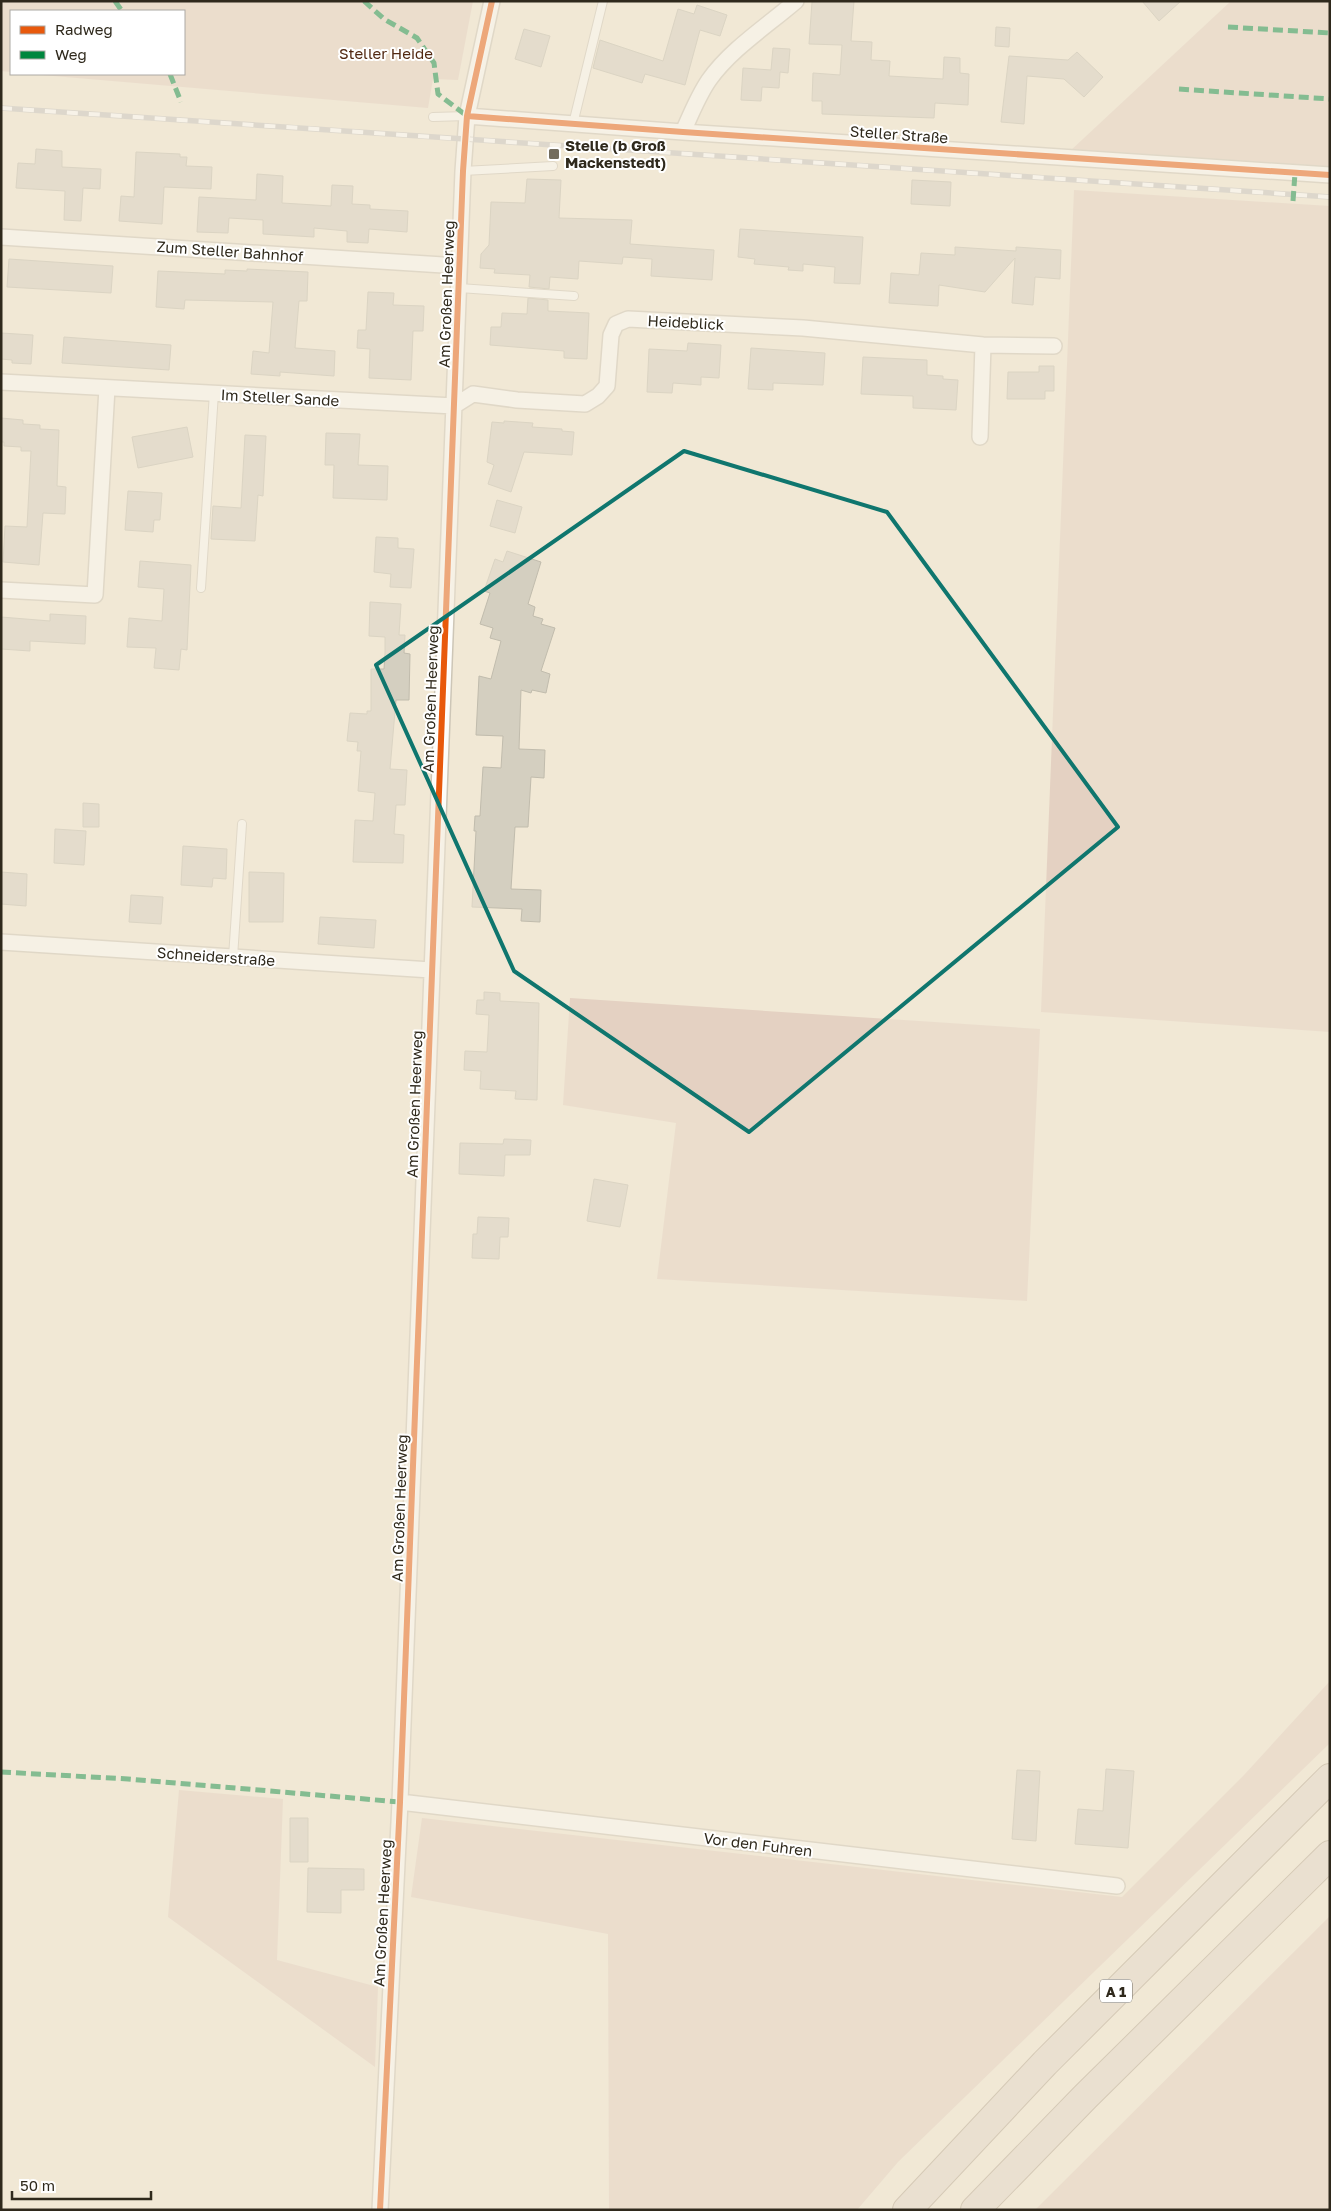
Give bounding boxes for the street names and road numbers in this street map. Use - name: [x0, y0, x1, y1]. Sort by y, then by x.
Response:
- street label: Steller Straße: [849, 122, 949, 146]
- street label: Am Großen Heerweg: [434, 220, 458, 368]
- street label: Zum Steller Bahnhof: [156, 237, 305, 265]
- street label: Heideblick: [647, 311, 725, 333]
- street label: Im Steller Sande: [220, 385, 340, 409]
- street label: Am Großen Heerweg: [418, 625, 442, 773]
- street label: Schneiderstraße: [156, 943, 276, 969]
- street label: Am Großen Heerweg: [402, 1030, 426, 1178]
- street label: Am Großen Heerweg: [387, 1434, 411, 1582]
- street label: Vor den Fuhren: [703, 1828, 813, 1860]
- street label: Am Großen Heerweg: [369, 1839, 395, 1987]
- road number: A 1: [1100, 1980, 1132, 2002]

